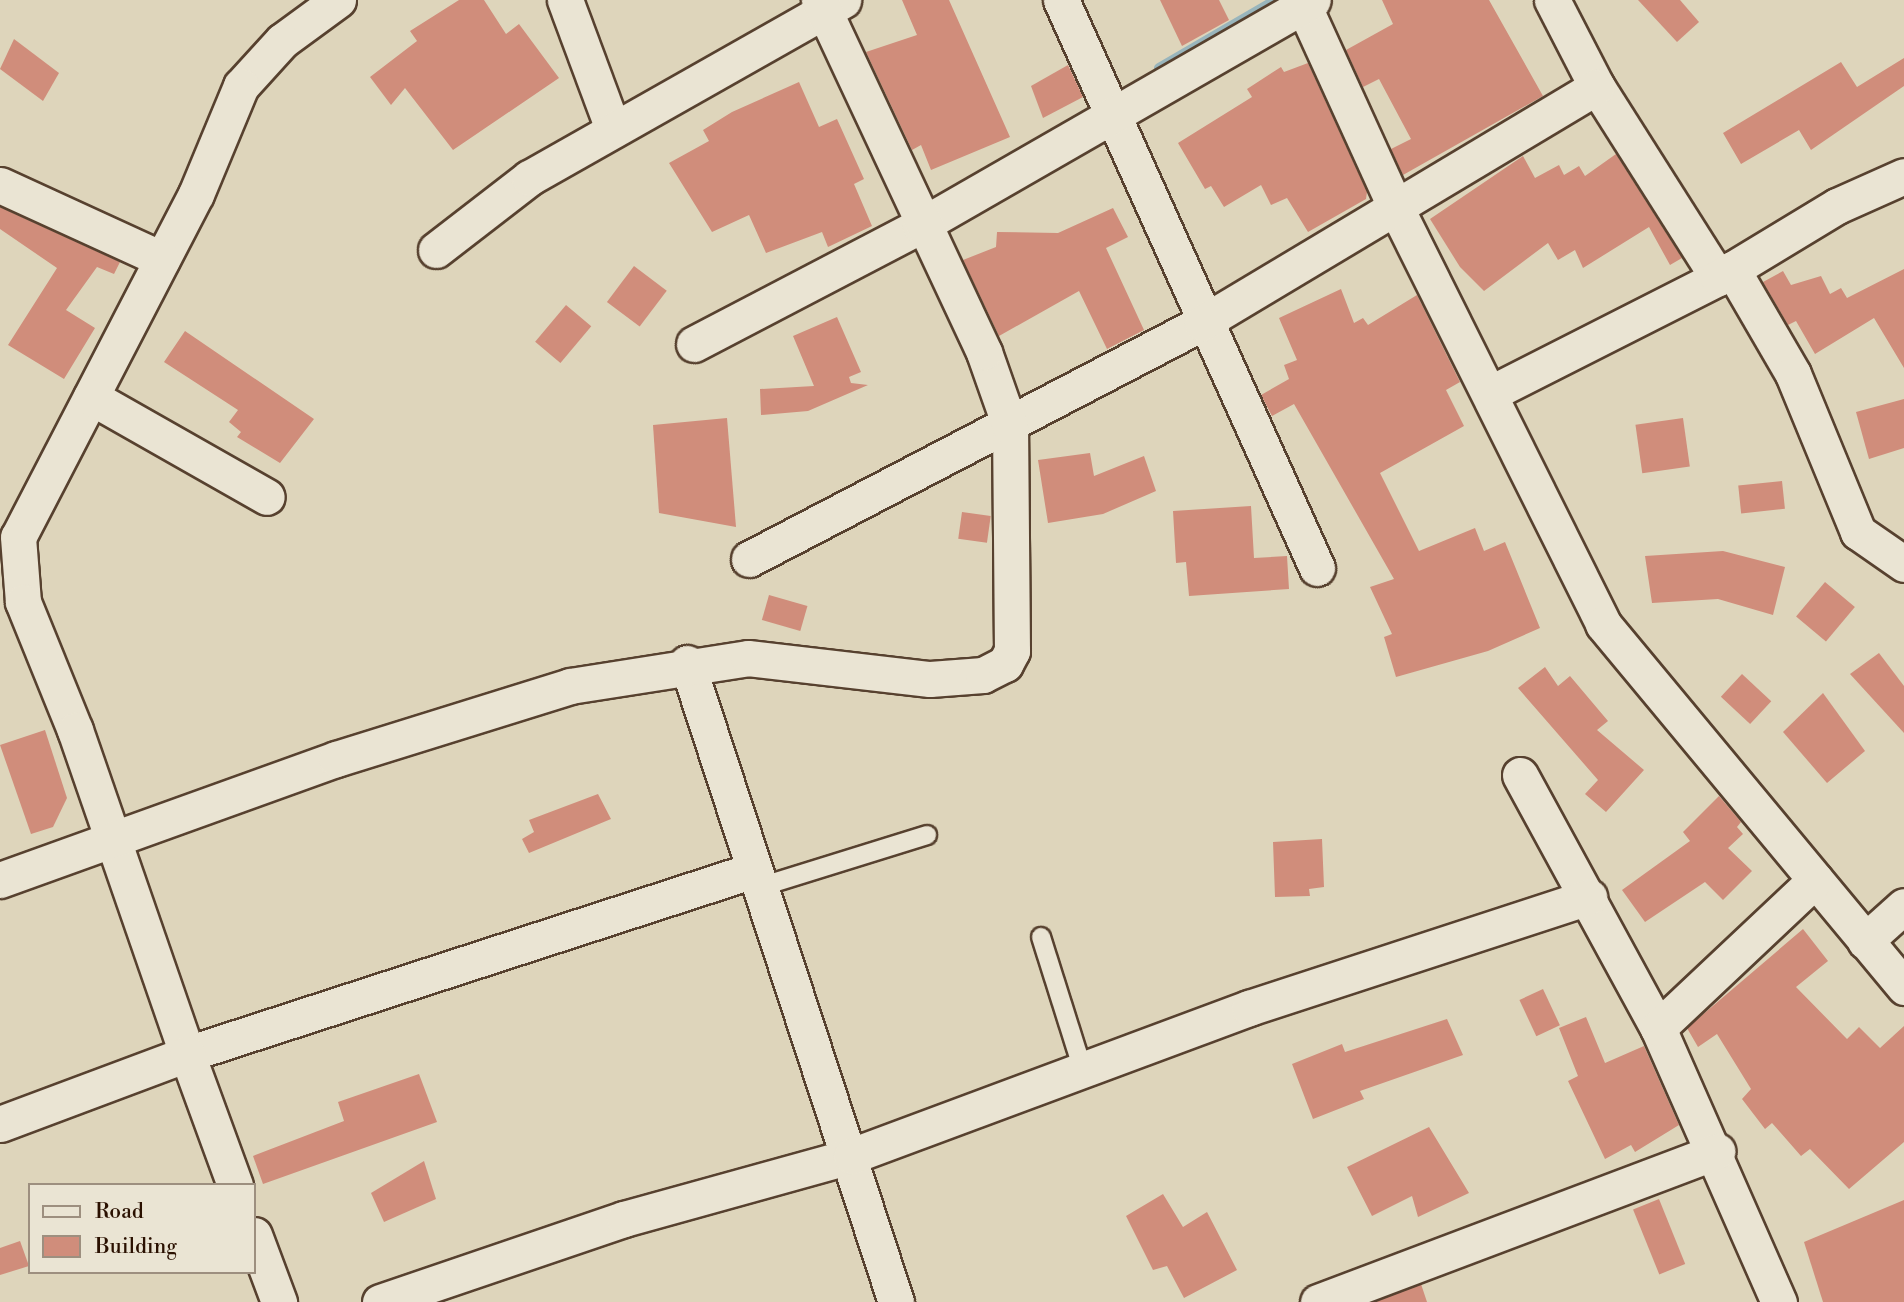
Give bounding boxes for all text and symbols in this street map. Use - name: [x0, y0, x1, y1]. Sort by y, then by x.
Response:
- legend: [28, 1183, 256, 1274]
- text: Road: [95, 1199, 144, 1225]
- text: Building: [95, 1234, 177, 1260]

